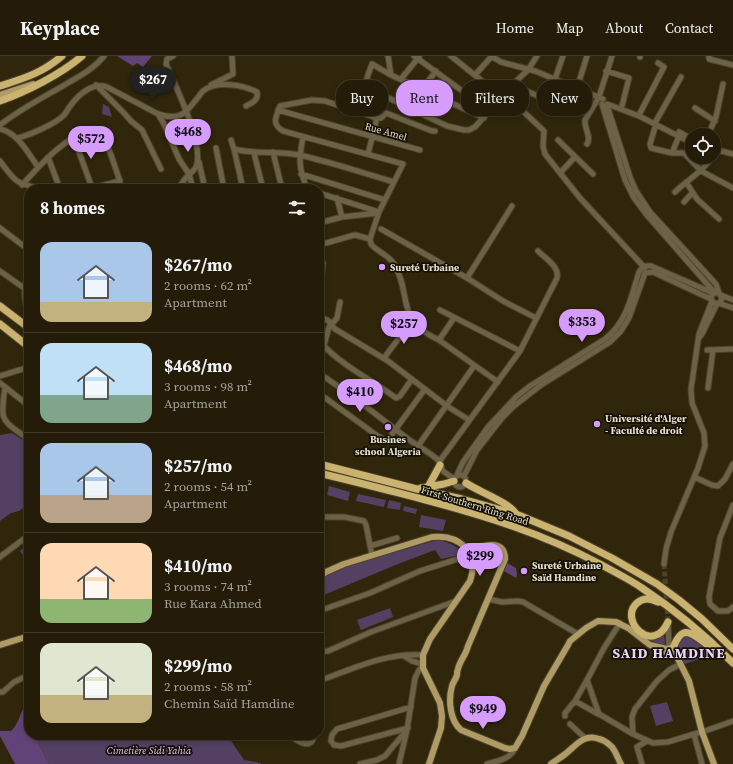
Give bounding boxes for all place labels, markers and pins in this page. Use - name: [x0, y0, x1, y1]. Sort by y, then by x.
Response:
- pin: $267: [129, 67, 177, 101]
- pin: $468: [164, 119, 212, 153]
- pin: $572: [67, 126, 115, 160]
- place label: Sureté Urbaine: [390, 261, 459, 274]
- marker: Sureté Urbaine: [377, 262, 387, 272]
- pin: $353: [558, 309, 606, 343]
- pin: $257: [380, 311, 428, 345]
- pin: $410: [336, 379, 384, 413]
- place label: Université d'Alger - Faculté de droit: [605, 412, 687, 437]
- marker: Université d'Alger - Faculté de droit: [592, 419, 602, 429]
- marker: Busines school Algeria: [383, 422, 393, 432]
- place label: Busines school Algeria: [355, 433, 422, 458]
- pin: $299: [456, 543, 504, 577]
- place label: Sureté Urbaine Saïd Hamdine: [532, 559, 601, 584]
- marker: Sureté Urbaine Saïd Hamdine: [519, 566, 529, 576]
- pin: $949: [459, 696, 507, 730]

